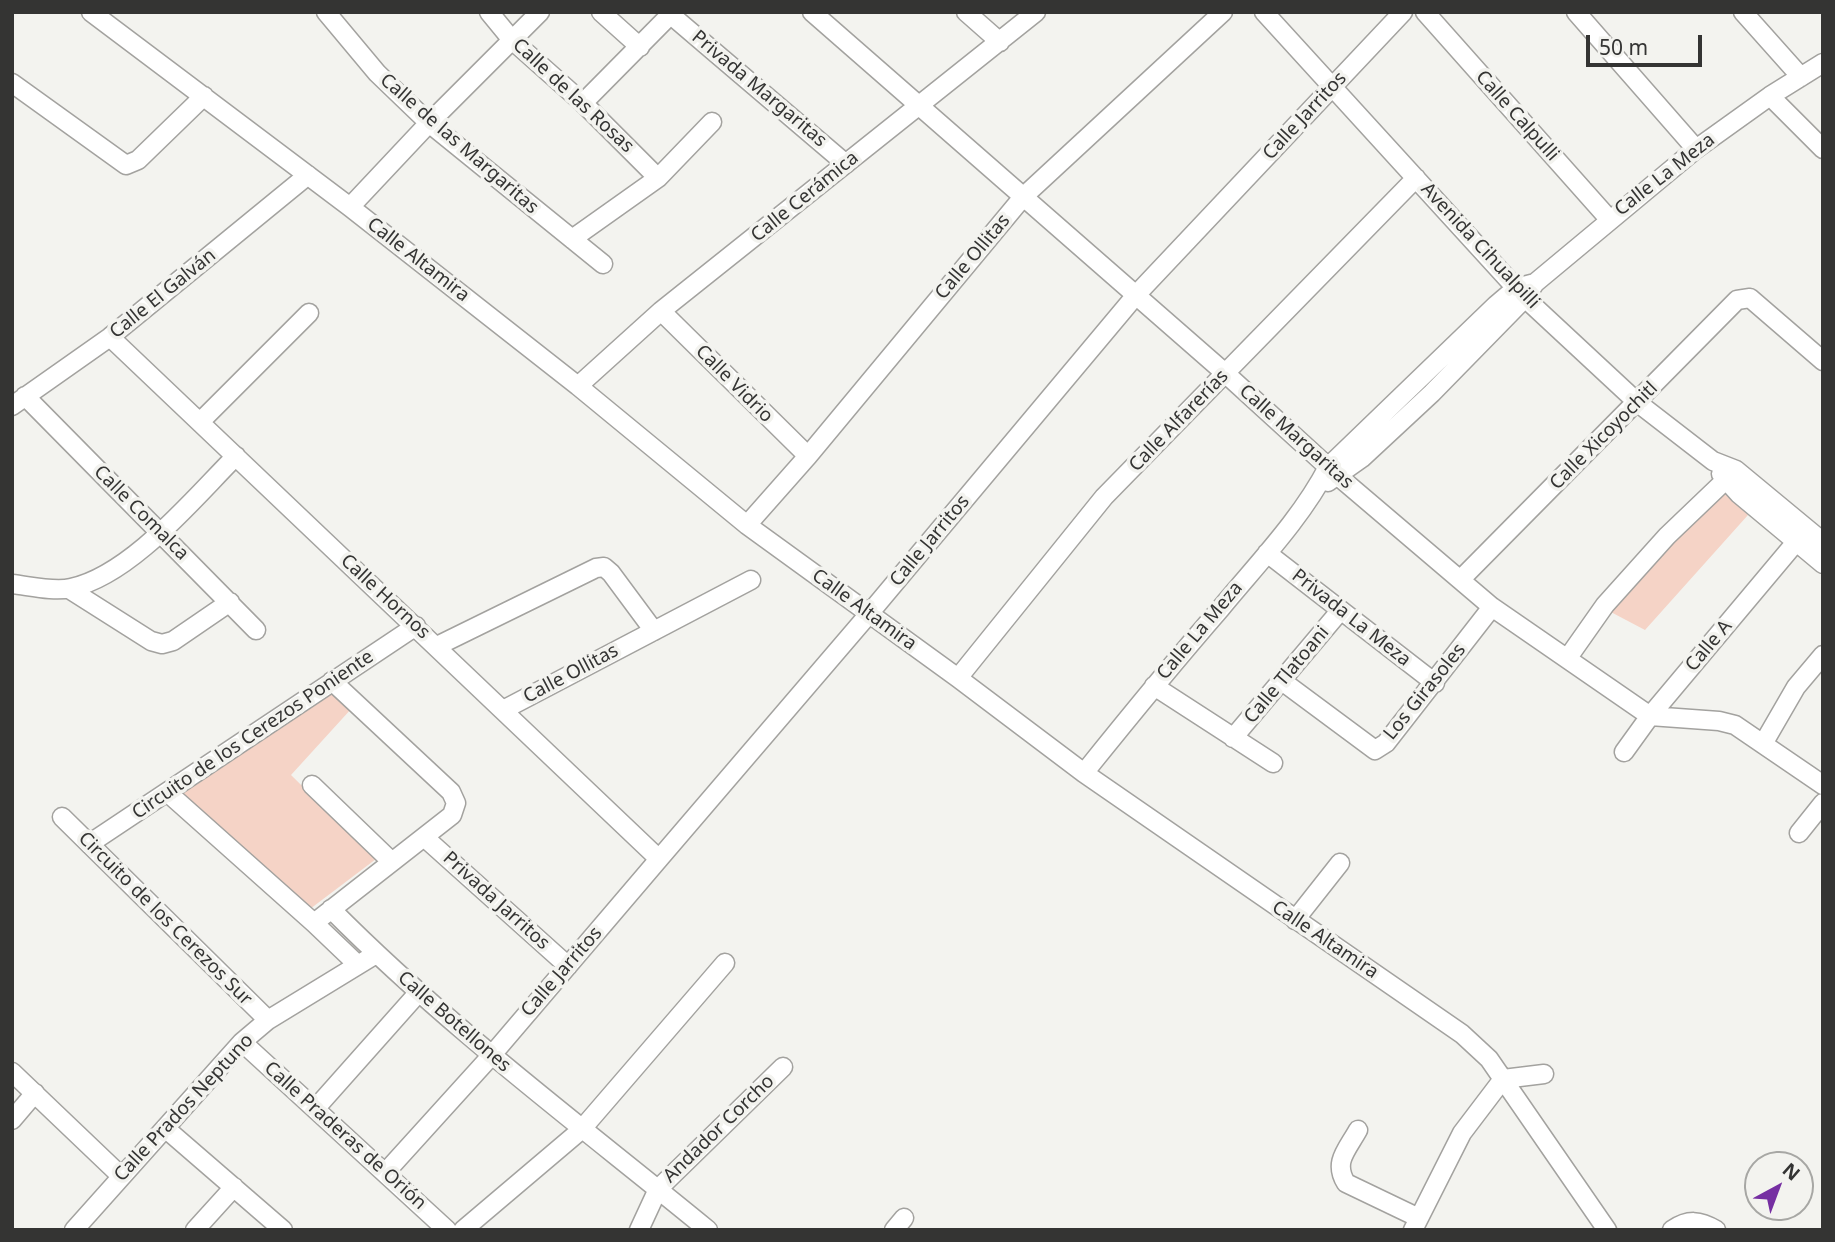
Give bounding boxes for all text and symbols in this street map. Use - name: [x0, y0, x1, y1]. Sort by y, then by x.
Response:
- scale bar: [1590, 21, 1706, 65]
- street label: Privada Margaritas: [687, 26, 831, 152]
- text: 50 m: [1599, 33, 1648, 61]
- street label: Calle de las Rosas: [508, 34, 638, 158]
- street label: Calle Calpulli: [1470, 66, 1564, 166]
- street label: Calle Jarritos: [1258, 67, 1352, 165]
- street label: Calle de las Margaritas: [375, 69, 543, 219]
- street label: Calle La Meza: [1610, 129, 1720, 221]
- street label: Calle Cerámica: [747, 147, 863, 247]
- street label: Avenida Cihualpilli: [1416, 178, 1544, 314]
- street label: Calle Ollitas: [931, 210, 1015, 304]
- street label: Calle Altamira: [362, 213, 474, 307]
- street label: Calle El Galván: [105, 244, 221, 344]
- street label: Calle Vidrio: [690, 340, 778, 428]
- street label: Calle Alfarerías: [1125, 365, 1233, 477]
- street label: Calle Xicoyochitl: [1545, 377, 1663, 495]
- street label: Calle Margaritas: [1234, 380, 1358, 494]
- street label: Calle Comalca: [89, 461, 193, 565]
- street label: Calle Jarritos: [885, 491, 975, 591]
- street label: Calle Hornos: [336, 550, 434, 644]
- street label: Calle Altamira: [807, 564, 921, 656]
- street label: Privada La Meza: [1287, 564, 1415, 672]
- street label: Calle La Meza: [1152, 577, 1248, 685]
- street label: Calle A: [1681, 616, 1737, 676]
- street label: Calle Tlatoani: [1240, 622, 1334, 728]
- street label: Calle Ollitas: [520, 639, 622, 709]
- street label: Los Girasoles: [1379, 639, 1471, 745]
- street label: Circuito de los Cerezos Poniente: [128, 646, 378, 824]
- street label: Circuito de los Cerezos Sur: [73, 827, 257, 1011]
- street label: Privada Jarritos: [438, 847, 554, 955]
- street label: Calle Altamira: [1267, 896, 1383, 984]
- street label: Calle Jarritos: [517, 922, 607, 1022]
- street label: Calle Botellones: [393, 967, 515, 1077]
- street label: Calle Prados Neptuno: [110, 1029, 258, 1187]
- street label: Calle Praderas de Orión: [259, 1057, 431, 1215]
- street label: Andador Corcho: [659, 1070, 779, 1188]
- north arrow: [1744, 1151, 1814, 1221]
- text: N: [1777, 1157, 1806, 1187]

